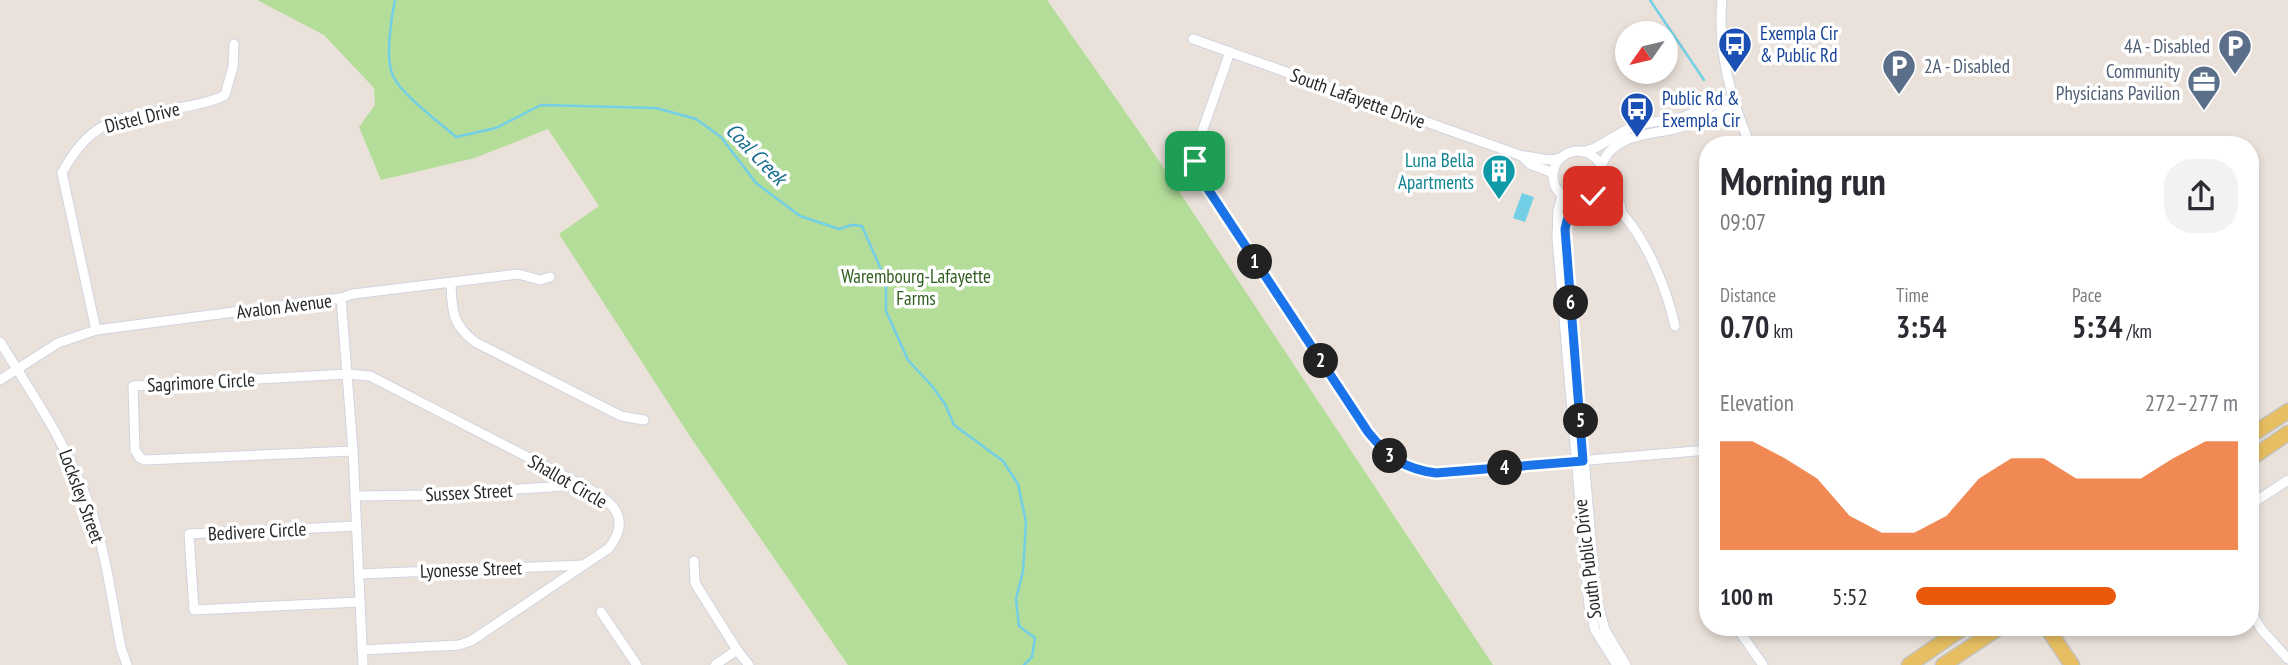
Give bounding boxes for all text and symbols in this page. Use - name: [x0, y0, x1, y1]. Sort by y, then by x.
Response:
- north arrow: [1615, 21, 1678, 84]
- map controls: [1615, 21, 1678, 84]
- place label: Exempla Cir & Public Rd: [1760, 21, 1839, 67]
- bus stop icon: Exempla Cir & Public Rd: [1716, 25, 1754, 74]
- parking icon: 4A - Disabled: [2216, 27, 2254, 76]
- place label: 4A - Disabled: [2124, 34, 2210, 58]
- parking icon: 2A - Disabled: [1880, 47, 1918, 96]
- place label: 2A - Disabled: [1924, 54, 2010, 78]
- place label: Community Physicians Pavilion: [2056, 59, 2181, 105]
- street label: South Lafayette Drive: [1287, 63, 1429, 134]
- office icon: Community Physicians Pavilion: [2185, 63, 2223, 112]
- place label: Public Rd & Exempla Cir: [1662, 86, 1741, 132]
- bus stop icon: Public Rd & Exempla Cir: [1618, 90, 1656, 139]
- street label: Distel Drive: [102, 96, 182, 138]
- water label: Coal Creek: [720, 117, 795, 193]
- pin: [1165, 131, 1225, 191]
- icon: arrive: [1176, 142, 1214, 180]
- place label: Luna Bella Apartments: [1398, 148, 1474, 194]
- building icon: Luna Bella Apartments: [1480, 152, 1518, 201]
- text: Morning run: [1720, 156, 1886, 205]
- button: share: [2164, 159, 2238, 233]
- pin: [1563, 166, 1623, 226]
- icon: check: [1574, 177, 1612, 215]
- text: 09:07: [1720, 207, 1766, 236]
- pin: 1: [1238, 244, 1272, 280]
- text: 1: [1250, 249, 1259, 273]
- park label: Warembourg-Lafayette Farms: [841, 264, 991, 310]
- text: Distance: [1720, 283, 1776, 307]
- text: Time: [1896, 283, 1929, 307]
- text: Pace: [2072, 283, 2102, 307]
- pin: 6: [1554, 286, 1588, 320]
- street label: Avalon Avenue: [235, 288, 333, 324]
- text: 6: [1566, 290, 1575, 314]
- text: 0.70: [1720, 307, 1769, 346]
- text: 3:54: [1896, 307, 1947, 346]
- text: 5:34: [2072, 307, 2123, 346]
- text: km: [1769, 319, 1793, 343]
- text: /km: [2123, 319, 2152, 343]
- pin: 2: [1304, 344, 1338, 378]
- text: 2: [1316, 348, 1325, 372]
- street label: Sagrimore Circle: [146, 367, 256, 397]
- text: Elevation: [1720, 388, 1794, 417]
- text: 272–277 m: [2145, 388, 2238, 417]
- pin: 5: [1564, 404, 1598, 438]
- text: 5: [1576, 408, 1585, 432]
- pin: 3: [1372, 438, 1408, 474]
- text: 3: [1385, 443, 1394, 467]
- street label: Locksley Street: [54, 446, 110, 547]
- street label: Shallot Circle: [524, 449, 612, 513]
- pin: 4: [1488, 450, 1522, 486]
- text: 4: [1500, 455, 1509, 479]
- street label: Sussex Street: [425, 478, 514, 506]
- street label: South Public Drive: [1568, 498, 1606, 620]
- street label: Bedivere Circle: [207, 516, 307, 546]
- street label: Lyonesse Street: [420, 555, 523, 583]
- text: 100 m: [1720, 582, 1773, 611]
- text: 5:52: [1832, 582, 1868, 611]

